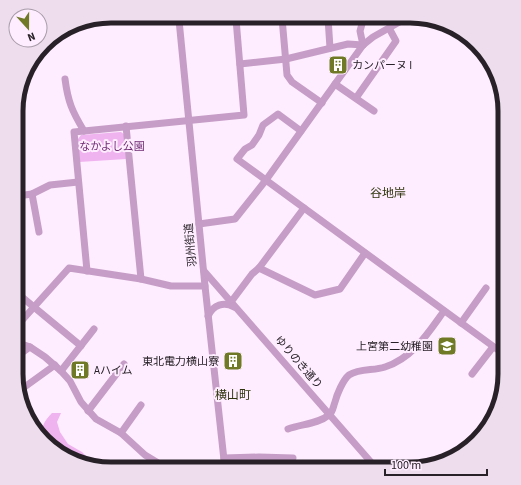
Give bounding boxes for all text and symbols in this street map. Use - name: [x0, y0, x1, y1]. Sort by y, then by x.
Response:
- north arrow: [8, 8, 48, 48]
- text: N: [25, 29, 38, 45]
- building icon: カンパーヌ I: [327, 54, 349, 76]
- place label: カンパーヌ I: [352, 58, 412, 73]
- park label: なかよし公園: [79, 139, 145, 154]
- district label: 谷地岸: [370, 185, 406, 202]
- street label: 羽州街道: [181, 222, 200, 268]
- street label: ゆりのき通り: [271, 333, 326, 392]
- school or university icon: 上宮第二幼稚園: [436, 335, 458, 357]
- place label: 上宮第二幼稚園: [356, 339, 433, 354]
- building icon: 東北電力横山寮: [222, 350, 244, 372]
- place label: 東北電力横山寮: [142, 354, 219, 369]
- building icon: Aハイム: [69, 359, 91, 381]
- place label: Aハイム: [94, 363, 133, 378]
- district label: 横山町: [215, 387, 251, 404]
- scale bar: [385, 451, 487, 477]
- text: 100 m: [391, 457, 421, 474]

